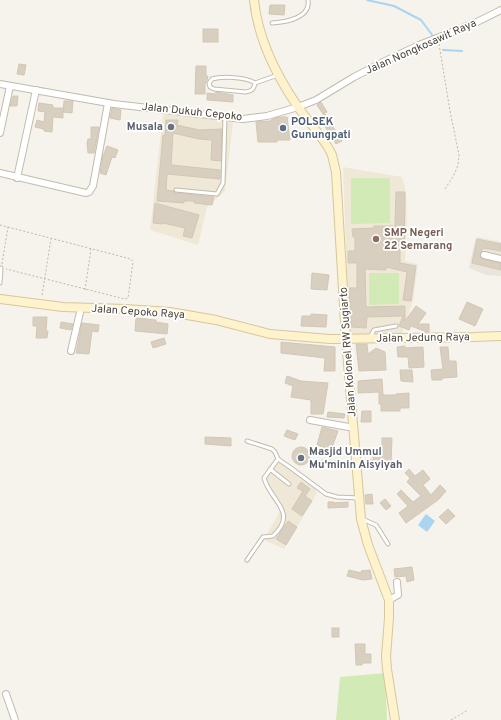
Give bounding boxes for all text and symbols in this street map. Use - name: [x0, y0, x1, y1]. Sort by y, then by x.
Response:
- street label: Jalan Nongkosawit Raya: [363, 16, 479, 78]
- street label: Jalan Dukuh Cepoko: [141, 100, 243, 124]
- place label: POLSEK Gunungpati: [291, 115, 351, 142]
- place label: Musala: [127, 120, 163, 134]
- marker: Musala: [166, 122, 176, 132]
- marker: POLSEK Gunungpati: [278, 123, 288, 133]
- place label: SMP Negeri 22 Semarang: [384, 226, 452, 253]
- marker: SMP Negeri 22 Semarang: [371, 234, 381, 244]
- street label: Jalan Kolonel RW Sugiarto: [336, 287, 360, 417]
- street label: Jalan Cepoko Raya: [91, 302, 185, 322]
- street label: Jalan Jedung Raya: [376, 330, 470, 346]
- place label: Masjid Ummul Mu'minin Aisyiyah: [309, 445, 402, 472]
- marker: Masjid Ummul Mu'minin Aisyiyah: [296, 453, 306, 463]

